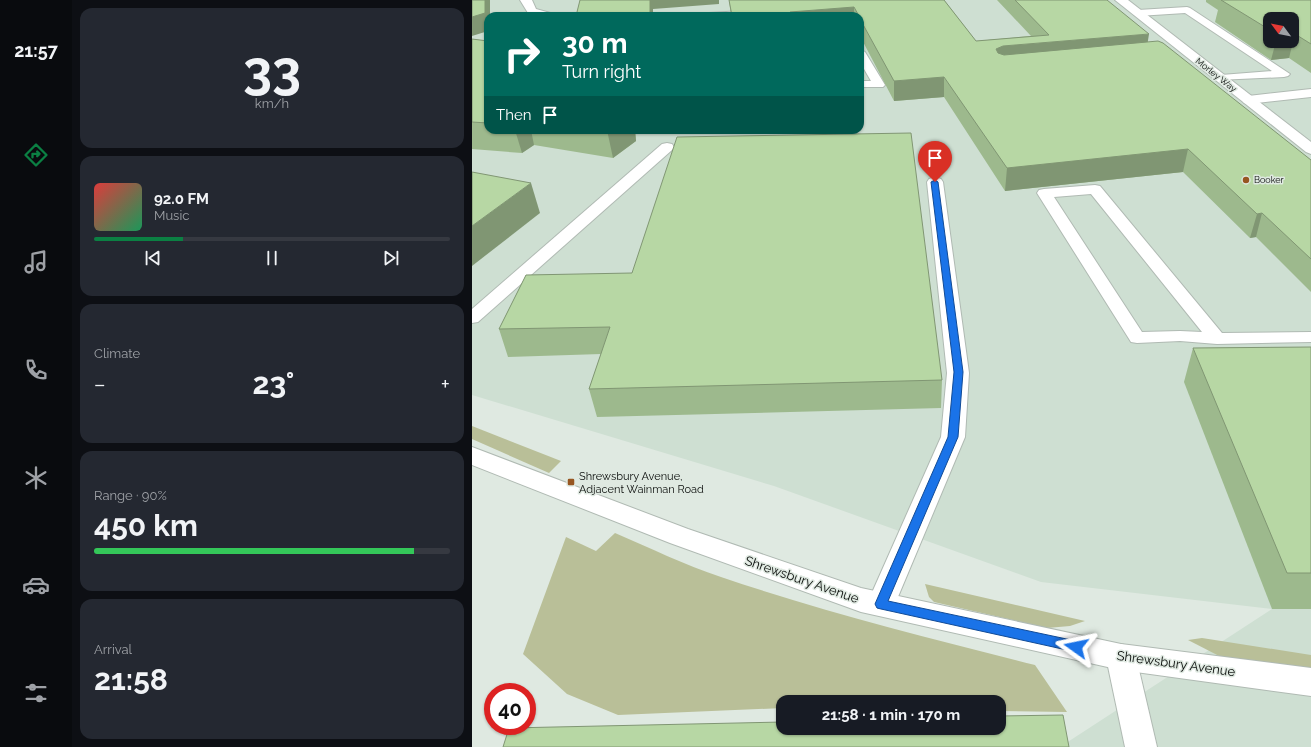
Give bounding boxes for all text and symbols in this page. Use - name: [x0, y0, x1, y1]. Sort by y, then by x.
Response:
- north arrow: [1263, 12, 1299, 48]
- map controls: [1263, 12, 1299, 48]
- text: 30 m: [562, 27, 628, 60]
- icon: right: [496, 28, 548, 80]
- text: 33: [243, 39, 301, 100]
- text: 21:57: [14, 40, 58, 61]
- street label: Morley Way: [1194, 56, 1239, 94]
- text: Turn right: [562, 61, 641, 82]
- text: km/h: [255, 96, 289, 111]
- icon: arrive: [539, 104, 561, 126]
- text: Then: [496, 106, 531, 124]
- icon: directions: [22, 141, 50, 169]
- pin: [918, 141, 952, 182]
- icon: arrive: [924, 147, 946, 169]
- marker: Booker: [1241, 175, 1251, 185]
- place label: Booker: [1254, 175, 1285, 185]
- text: 92.0 FM: [154, 190, 209, 208]
- text: Music: [154, 208, 189, 223]
- icon: previous: [142, 247, 164, 269]
- icon: pause: [261, 247, 283, 269]
- icon: next: [380, 247, 402, 269]
- icon: music: [22, 248, 50, 276]
- text: Climate: [94, 346, 140, 361]
- icon: phone: [22, 356, 50, 384]
- text: 23°: [252, 366, 294, 401]
- text: −: [94, 371, 106, 397]
- text: +: [441, 371, 450, 397]
- icon: climate: [22, 464, 50, 492]
- place label: Shrewsbury Avenue, Adjacent Wainman Road: [579, 470, 704, 496]
- marker: Shrewsbury Avenue, Adjacent Wainman Road: [566, 477, 576, 487]
- text: Range · 90%: [94, 488, 167, 503]
- text: 450 km: [94, 508, 198, 543]
- street label: Shrewsbury Avenue: [743, 553, 861, 606]
- icon: car: [22, 571, 50, 599]
- position arrow: [1055, 626, 1097, 668]
- text: Arrival: [94, 642, 132, 657]
- street label: Shrewsbury Avenue: [1116, 648, 1236, 679]
- text: 21:58: [94, 662, 168, 697]
- icon: filters: [22, 679, 50, 707]
- speed limit sign: 40: [484, 683, 536, 735]
- text: 21:58 · 1 min · 170 m: [822, 706, 960, 724]

